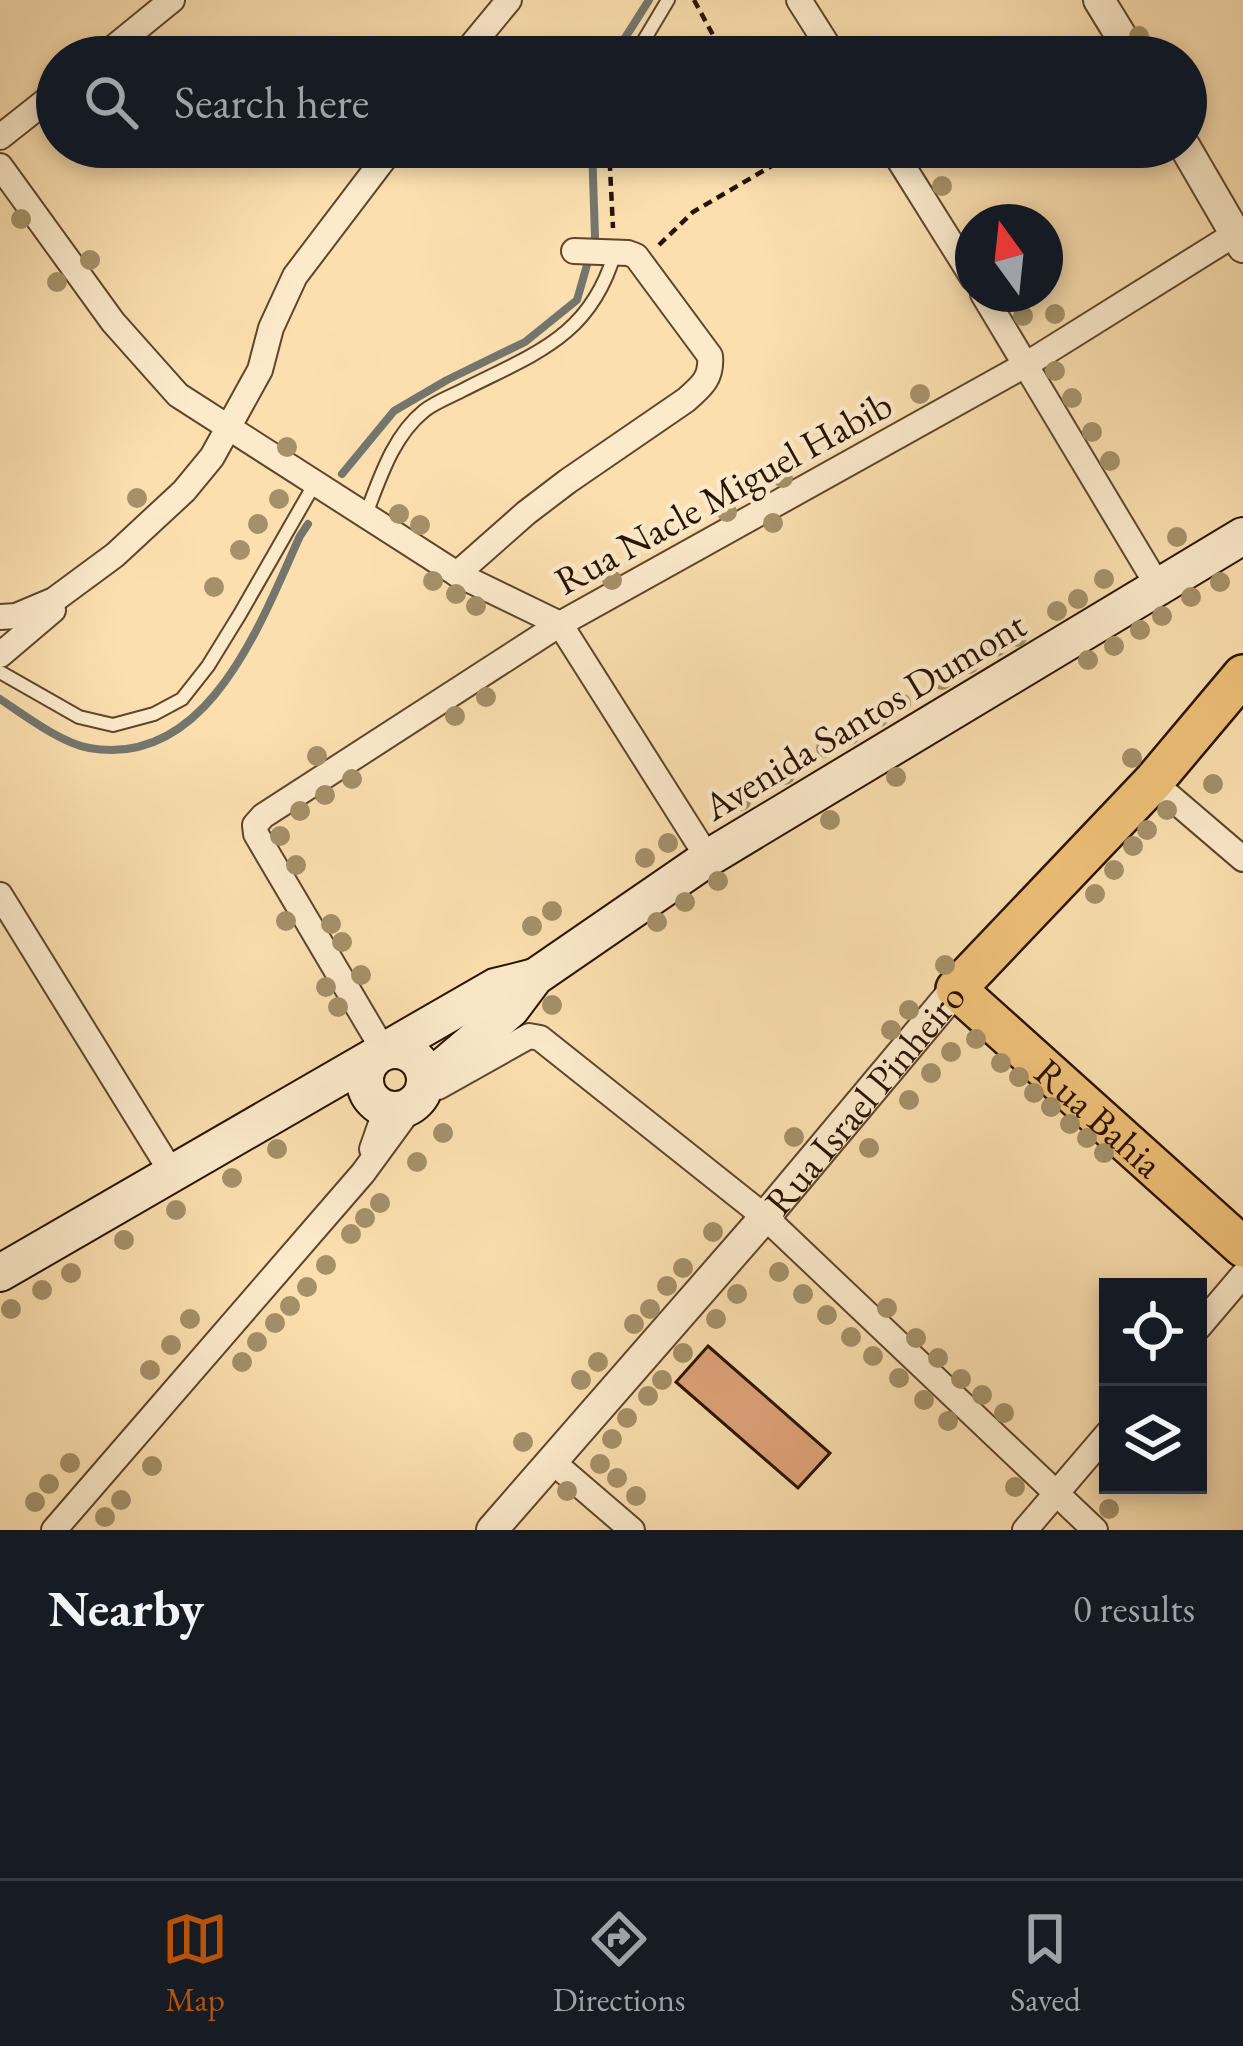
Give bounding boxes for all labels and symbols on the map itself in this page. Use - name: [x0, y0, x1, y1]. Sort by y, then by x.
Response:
- north arrow: [955, 204, 1063, 312]
- street label: Rua Nacle Miguel Habib: [546, 379, 901, 606]
- street label: Avenida Santos Dumont: [693, 599, 1035, 832]
- street label: Rua Israel Pinheiro: [753, 972, 977, 1225]
- street label: Rua Bahia: [1024, 1047, 1174, 1189]

